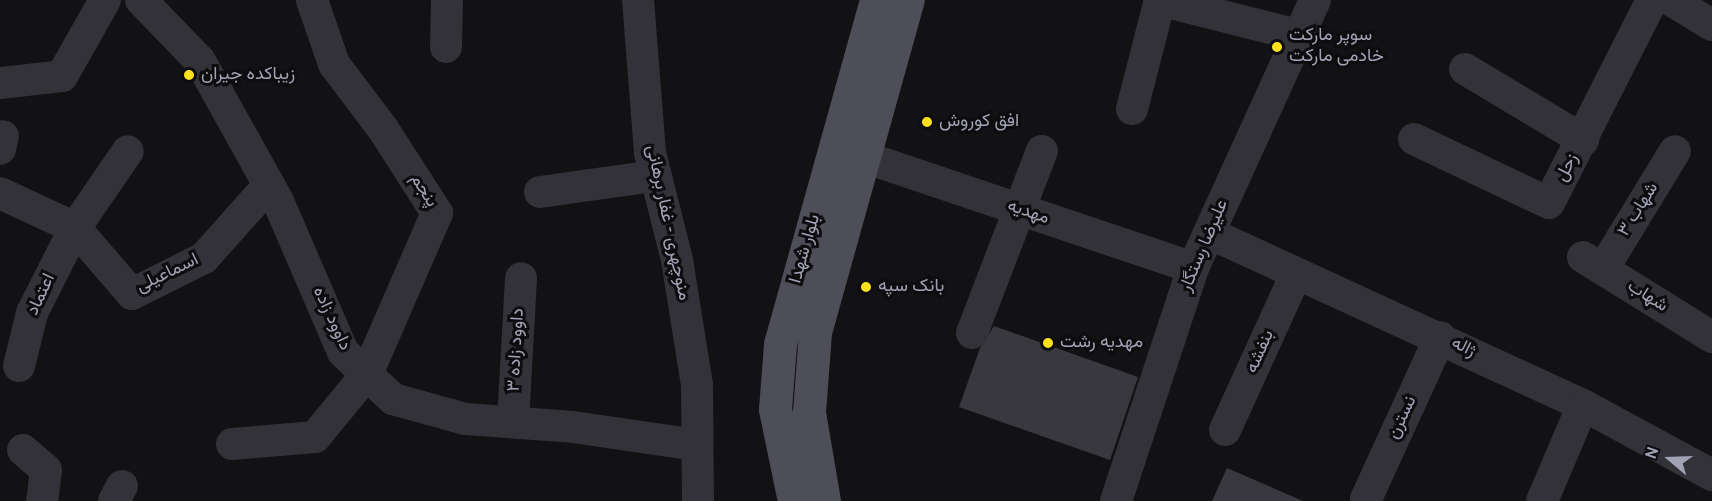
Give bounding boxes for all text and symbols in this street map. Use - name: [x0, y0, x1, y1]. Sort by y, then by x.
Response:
- place label: سوپر مارکت خادمی مارکت: [1289, 26, 1384, 68]
- marker: سوپر مارکت خادمی مارکت: [1270, 40, 1284, 54]
- place label: زیباکده جیران: [201, 64, 295, 86]
- marker: زیباکده جیران: [182, 68, 196, 82]
- place label: افق کوروش: [939, 111, 1019, 133]
- marker: افق کوروش: [920, 115, 934, 129]
- street label: منوچهری - غفار برهانی: [640, 143, 694, 303]
- street label: زحل: [1552, 150, 1584, 186]
- street label: پنجم: [404, 170, 442, 212]
- street label: شهاب ۳: [1614, 179, 1664, 241]
- street label: مهدیه: [1004, 196, 1052, 230]
- street label: علیرضا رستگار: [1176, 197, 1234, 295]
- street label: بلوار شهدا: [786, 212, 826, 286]
- street label: اسماعیلی: [133, 250, 203, 298]
- street label: اعتماد: [23, 271, 61, 319]
- place label: بانک سپه: [878, 276, 944, 298]
- street label: شهاب: [1623, 276, 1671, 318]
- marker: بانک سپه: [859, 280, 873, 294]
- street label: داوود زاده: [307, 284, 355, 354]
- street label: داوود زاده ۳: [504, 308, 530, 392]
- street label: بنفشه: [1242, 327, 1280, 377]
- place label: مهدیه رشت: [1060, 332, 1143, 354]
- street label: ژاله: [1447, 333, 1479, 363]
- marker: مهدیه رشت: [1041, 336, 1055, 350]
- street label: نسترن: [1384, 393, 1422, 443]
- north arrow: [1640, 429, 1700, 489]
- text: N: [1642, 444, 1664, 462]

